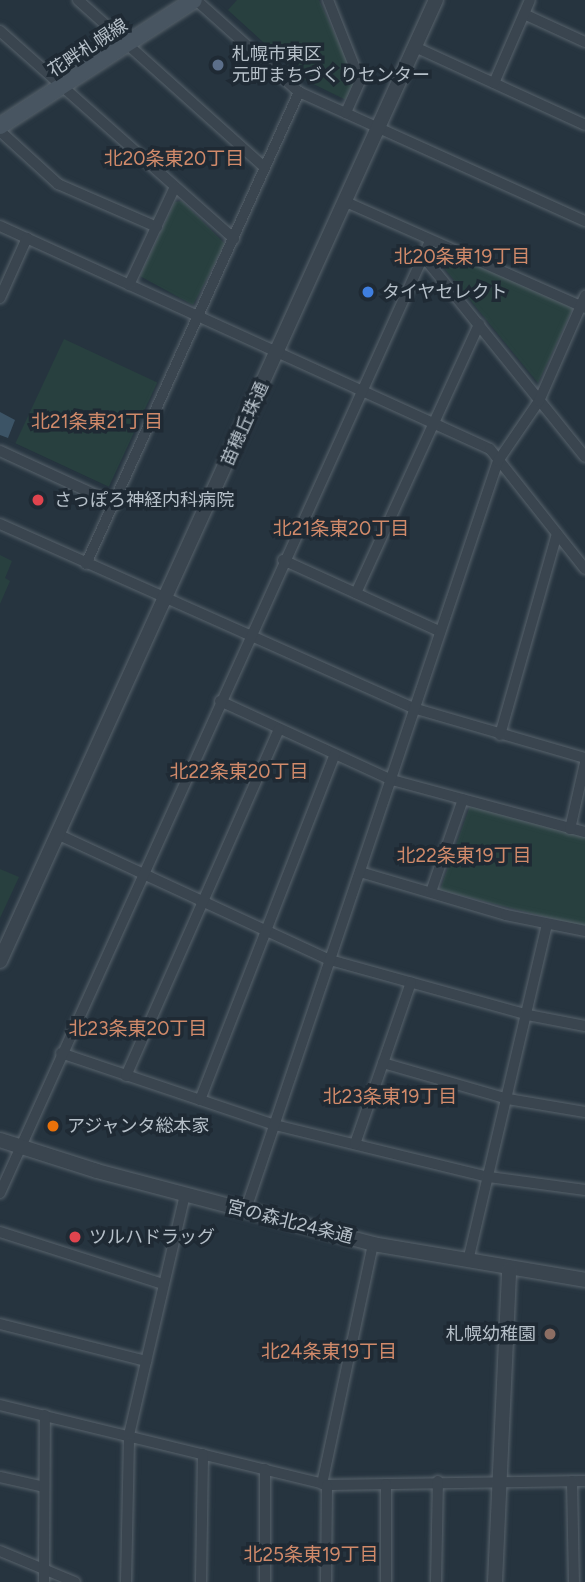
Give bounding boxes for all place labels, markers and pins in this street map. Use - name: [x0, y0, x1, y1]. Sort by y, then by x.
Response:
- place label: 札幌市東区 元町まちづくりセンター: [232, 44, 430, 86]
- marker: 札幌市東区 元町まちづくりセンター: [210, 57, 226, 73]
- place label: タイヤセレクト: [382, 281, 508, 303]
- marker: タイヤセレクト: [360, 284, 376, 300]
- place label: さっぽろ神経内科病院: [54, 489, 234, 511]
- marker: さっぽろ神経内科病院: [28, 490, 48, 510]
- place label: アジャンタ総本家: [67, 1115, 211, 1137]
- marker: アジャンタ総本家: [45, 1118, 61, 1134]
- place label: ツルハドラッグ: [89, 1226, 215, 1248]
- marker: ツルハドラッグ: [67, 1229, 83, 1245]
- place label: 札幌幼稚園: [446, 1323, 536, 1345]
- marker: 札幌幼稚園: [542, 1326, 558, 1342]

